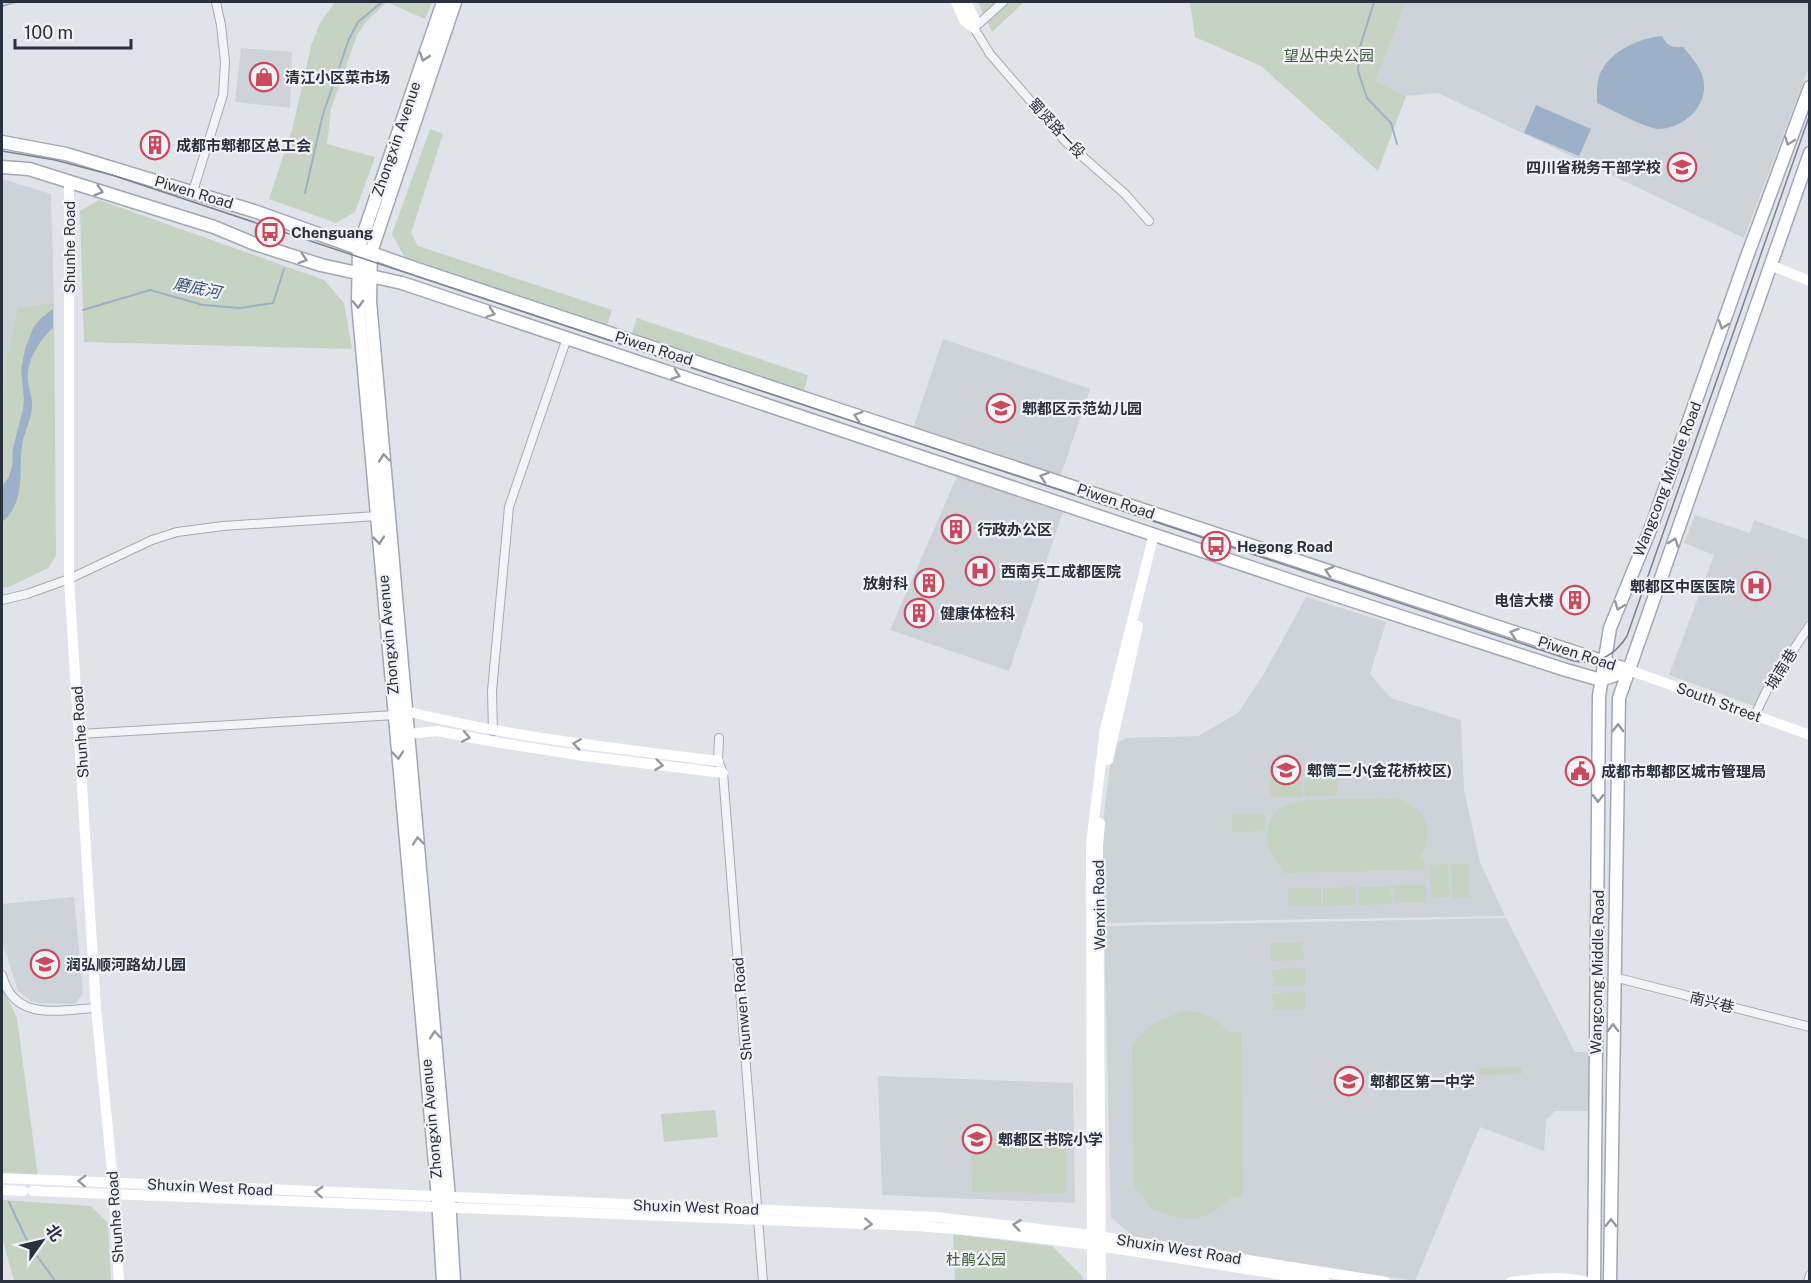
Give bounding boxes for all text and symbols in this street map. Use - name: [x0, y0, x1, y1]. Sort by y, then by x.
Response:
- scale bar: [15, 12, 130, 50]
- text: 100 m: [24, 22, 73, 43]
- park label: 望丛中央公园: [1284, 47, 1374, 64]
- one-way arrow: [418, 51, 431, 62]
- shop icon: 清江小区菜市场: [248, 61, 280, 93]
- place label: 清江小区菜市场: [285, 69, 390, 86]
- street label: Zhongxin Avenue: [368, 79, 424, 199]
- street label: 蜀贤路一段: [1025, 95, 1089, 161]
- building icon: 成都市郫都区总工会: [139, 129, 171, 161]
- one-way arrow: [1784, 136, 1797, 146]
- place label: 成都市郫都区总工会: [176, 137, 311, 154]
- school or university icon: 四川省税务干部学校: [1666, 151, 1698, 183]
- place label: 四川省税务干部学校: [1526, 159, 1661, 176]
- street label: Piwen Road: [153, 172, 235, 212]
- one-way arrow: [93, 184, 104, 196]
- street label: Shunhe Road: [61, 201, 78, 293]
- bus stop icon: Chenguang: [254, 216, 286, 248]
- place label: Chenguang: [291, 224, 374, 241]
- one-way arrow: [297, 252, 308, 265]
- water label: 磨底河: [172, 274, 225, 303]
- one-way arrow: [352, 300, 365, 309]
- one-way arrow: [485, 305, 496, 318]
- one-way arrow: [1718, 319, 1731, 330]
- street label: Piwen Road: [613, 327, 695, 369]
- one-way arrow: [670, 368, 681, 380]
- school or university icon: 郫都区示范幼儿园: [985, 392, 1017, 424]
- street label: Wangcong Middle Road: [1630, 399, 1704, 559]
- place label: 郫都区示范幼儿园: [1022, 400, 1142, 417]
- one-way arrow: [853, 411, 864, 424]
- one-way arrow: [378, 453, 391, 463]
- one-way arrow: [1039, 471, 1050, 484]
- street label: Piwen Road: [1075, 480, 1157, 522]
- building icon: 行政办公区: [940, 513, 972, 545]
- place label: 行政办公区: [977, 521, 1052, 538]
- bus stop icon: Hegong Road: [1200, 530, 1232, 562]
- one-way arrow: [372, 536, 385, 545]
- one-way arrow: [1666, 537, 1679, 548]
- place label: Hegong Road: [1237, 538, 1333, 555]
- hospital icon: 西南兵工成都医院: [964, 555, 996, 587]
- place label: 西南兵工成都医院: [1001, 563, 1121, 580]
- one-way arrow: [1324, 566, 1335, 578]
- building icon: 放射科: [913, 567, 945, 599]
- hospital icon: 郫都区中医医院: [1740, 570, 1772, 602]
- street label: Zhongxin Avenue: [374, 574, 402, 696]
- place label: 放射科: [863, 575, 908, 592]
- place label: 郫都区中医医院: [1630, 578, 1735, 595]
- building icon: 电信大楼: [1559, 584, 1591, 616]
- place label: 电信大楼: [1494, 592, 1554, 609]
- building icon: 健康体检科: [903, 597, 935, 629]
- one-way arrow: [1613, 600, 1626, 611]
- place label: 健康体检科: [940, 605, 1015, 622]
- one-way arrow: [1509, 627, 1520, 640]
- street label: Piwen Road: [1536, 632, 1618, 674]
- street label: 城南巷: [1762, 645, 1800, 693]
- street label: South Street: [1674, 679, 1764, 725]
- street label: Shunhe Road: [68, 685, 92, 779]
- one-way arrow: [1612, 724, 1624, 733]
- one-way arrow: [461, 730, 471, 743]
- one-way arrow: [572, 738, 582, 751]
- one-way arrow: [391, 751, 404, 760]
- school or university icon: 郫筒二小(金花桥校区): [1270, 754, 1302, 786]
- public building icon: 成都市郫都区城市管理局: [1564, 755, 1596, 787]
- one-way arrow: [654, 759, 663, 771]
- place label: 郫筒二小(金花桥校区): [1307, 762, 1452, 779]
- place label: 成都市郫都区城市管理局: [1601, 763, 1766, 780]
- one-way arrow: [1592, 794, 1604, 803]
- one-way arrow: [412, 836, 425, 845]
- street label: Wenxin Road: [1090, 860, 1108, 950]
- street label: Wangcong Middle Road: [1587, 890, 1607, 1054]
- school or university icon: 润弘顺河路幼儿园: [29, 948, 61, 980]
- place label: 润弘顺河路幼儿园: [66, 956, 186, 973]
- street label: Shunwen Road: [729, 957, 755, 1061]
- street label: 南兴巷: [1688, 988, 1736, 1016]
- one-way arrow: [1607, 1024, 1619, 1033]
- one-way arrow: [429, 1030, 442, 1039]
- street label: Zhongxin Avenue: [417, 1058, 445, 1180]
- school or university icon: 郫都区第一中学: [1333, 1065, 1365, 1097]
- place label: 郫都区第一中学: [1370, 1073, 1475, 1090]
- school or university icon: 郫都区书院小学: [961, 1123, 993, 1155]
- place label: 郫都区书院小学: [998, 1131, 1103, 1148]
- street label: Shunhe Road: [103, 1170, 127, 1264]
- one-way arrow: [77, 1175, 86, 1187]
- street label: Shuxin West Road: [147, 1175, 273, 1199]
- one-way arrow: [314, 1185, 323, 1198]
- street label: Shuxin West Road: [633, 1196, 759, 1218]
- north arrow: [12, 1211, 72, 1271]
- one-way arrow: [863, 1217, 872, 1230]
- one-way arrow: [1604, 1219, 1617, 1228]
- one-way arrow: [1012, 1220, 1021, 1232]
- text: 北: [42, 1221, 66, 1245]
- street label: Shuxin West Road: [1115, 1231, 1243, 1267]
- park label: 杜鹃公园: [946, 1251, 1006, 1268]

